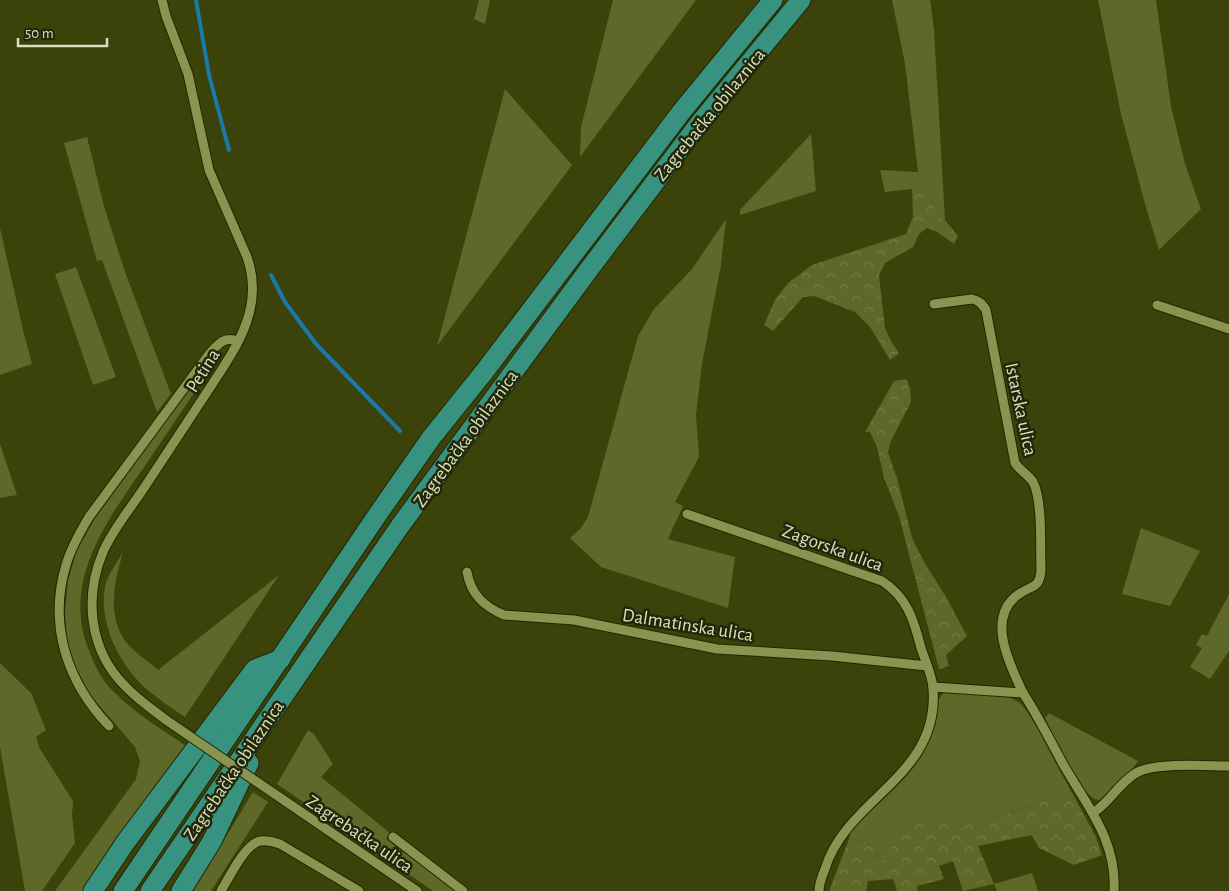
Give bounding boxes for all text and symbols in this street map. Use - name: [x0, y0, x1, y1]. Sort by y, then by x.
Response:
- scale bar: [18, 15, 106, 47]
- text: 50 m: [25, 26, 54, 41]
- street label: Zagrebačka obilaznica: [651, 45, 769, 185]
- street label: Petina: [183, 346, 224, 396]
- street label: Istarska ulica: [1001, 361, 1040, 458]
- street label: Zagrebačka obilaznica: [410, 367, 522, 511]
- street label: Zagorska ulica: [780, 521, 885, 575]
- street label: Dalmatinska ulica: [621, 606, 755, 645]
- street label: Zagrebačka obilaznica: [180, 697, 288, 844]
- street label: Zagrebačka ulica: [303, 792, 416, 877]

